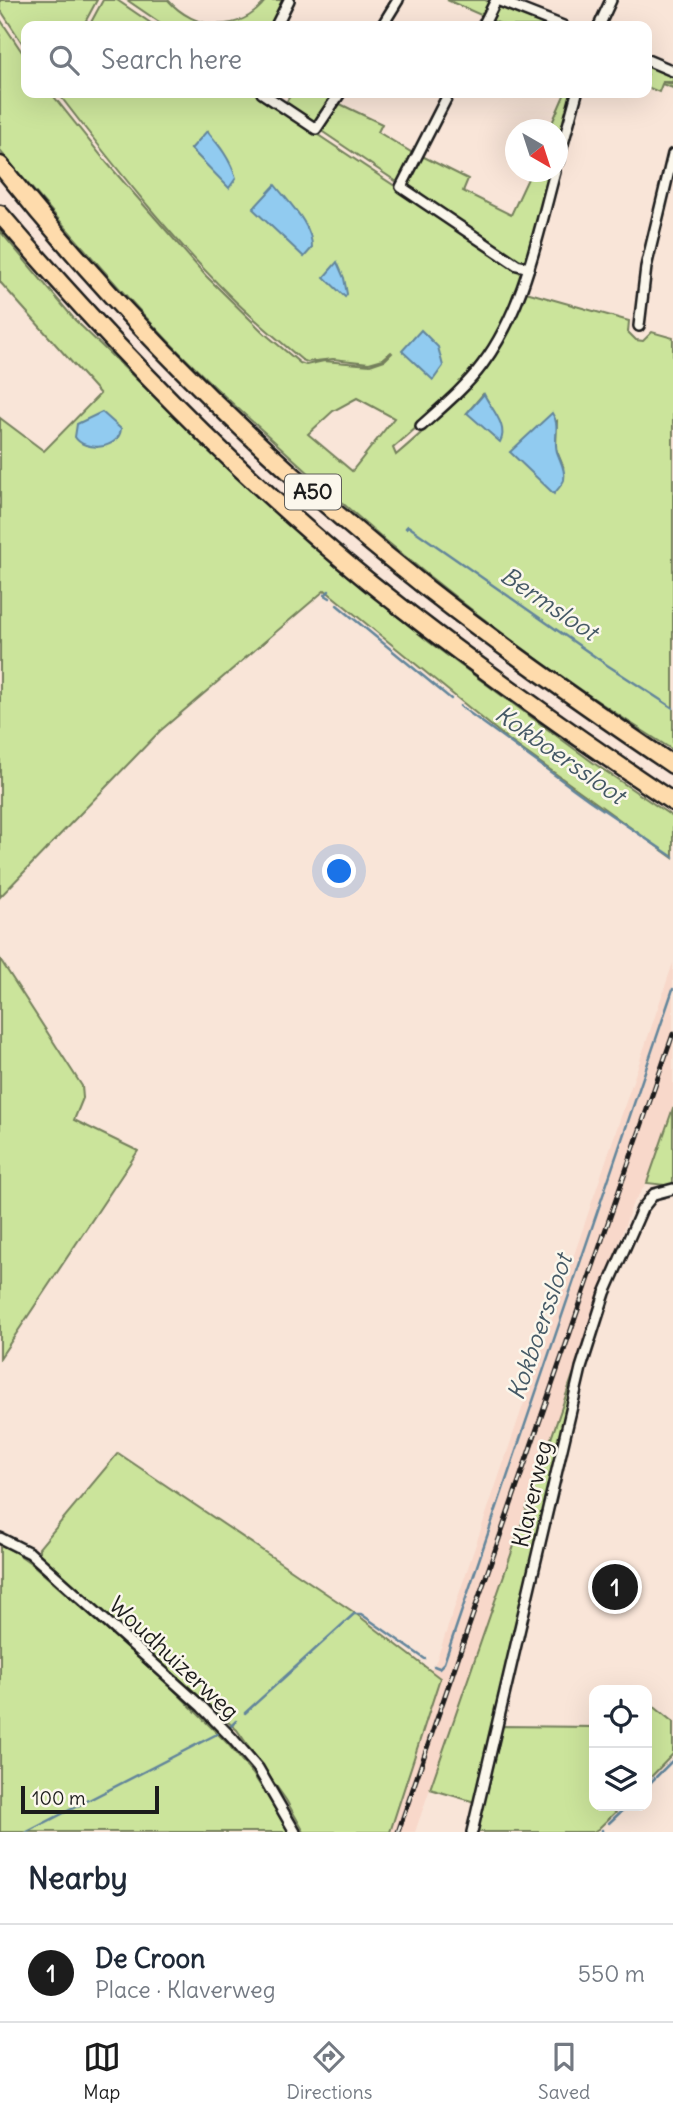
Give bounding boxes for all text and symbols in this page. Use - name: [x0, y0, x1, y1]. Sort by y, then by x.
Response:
- search box: [21, 21, 652, 98]
- icon: search: [45, 41, 83, 79]
- text: Search here: [101, 43, 242, 76]
- north arrow: [505, 119, 568, 182]
- road number: A50: [285, 475, 341, 510]
- water label: Bermsloot: [495, 560, 606, 648]
- water label: Kokboerssloot: [490, 698, 634, 812]
- your location: [322, 854, 356, 888]
- water label: Kokboerssloot: [500, 1247, 579, 1403]
- street label: Klaverweg: [505, 1438, 558, 1550]
- pin: 1: [592, 1561, 638, 1613]
- street label: Woudhuizerweg: [103, 1590, 245, 1725]
- map controls: [589, 1685, 652, 1811]
- button: locate: [589, 1685, 652, 1748]
- button: layers: [589, 1748, 652, 1811]
- scale bar: [21, 1783, 159, 1815]
- text: 100 m: [32, 1786, 86, 1810]
- text: Nearby: [28, 1859, 128, 1897]
- text: De Croon: [95, 1942, 205, 1975]
- text: 1: [46, 1959, 56, 1988]
- text: 550 m: [578, 1959, 645, 1988]
- text: Place · Klaverweg: [95, 1975, 275, 2004]
- tab: Map: [83, 2038, 121, 2104]
- tab: Directions: [287, 2038, 372, 2104]
- tab: Saved: [538, 2038, 590, 2104]

